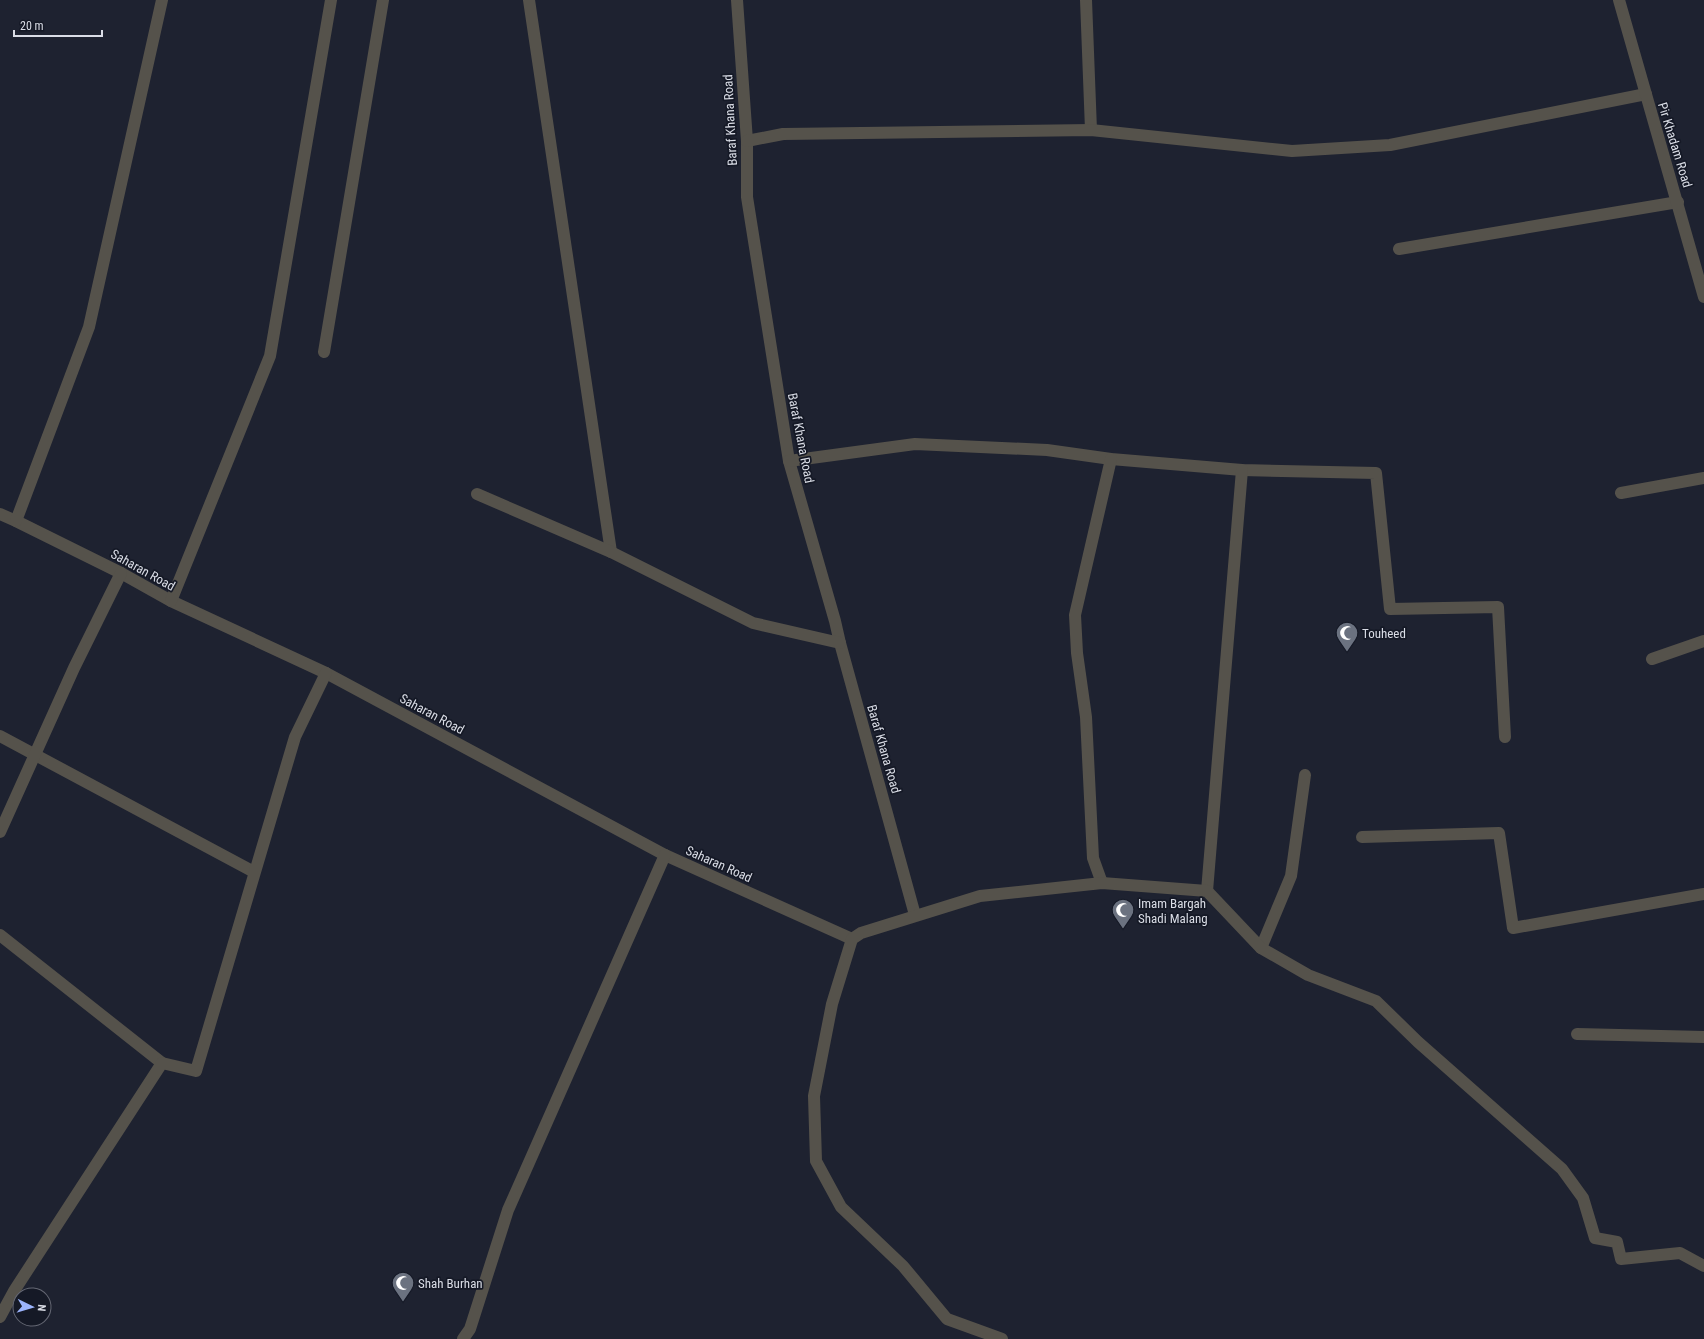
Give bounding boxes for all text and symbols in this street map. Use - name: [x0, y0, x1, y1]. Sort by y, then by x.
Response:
- scale bar: [14, 12, 102, 38]
- text: 20 m: [20, 19, 44, 33]
- street label: Baraf Khana Road: [720, 74, 740, 166]
- street label: Pir Khadam Road: [1655, 101, 1695, 189]
- street label: Baraf Khana Road: [785, 392, 817, 484]
- street label: Saharan Road: [108, 546, 178, 594]
- mosque icon: Touheed: [1334, 620, 1360, 653]
- place label: Touheed: [1362, 626, 1406, 641]
- street label: Saharan Road: [397, 691, 467, 737]
- street label: Baraf Khana Road: [864, 703, 904, 795]
- street label: Saharan Road: [684, 843, 754, 885]
- place label: Imam Bargah Shadi Malang: [1138, 896, 1208, 926]
- mosque icon: Imam Bargah Shadi Malang: [1110, 897, 1136, 930]
- mosque icon: Shah Burhan: [390, 1270, 416, 1303]
- place label: Shah Burhan: [418, 1276, 483, 1291]
- north arrow: [12, 1287, 52, 1327]
- text: N: [35, 1304, 48, 1312]

